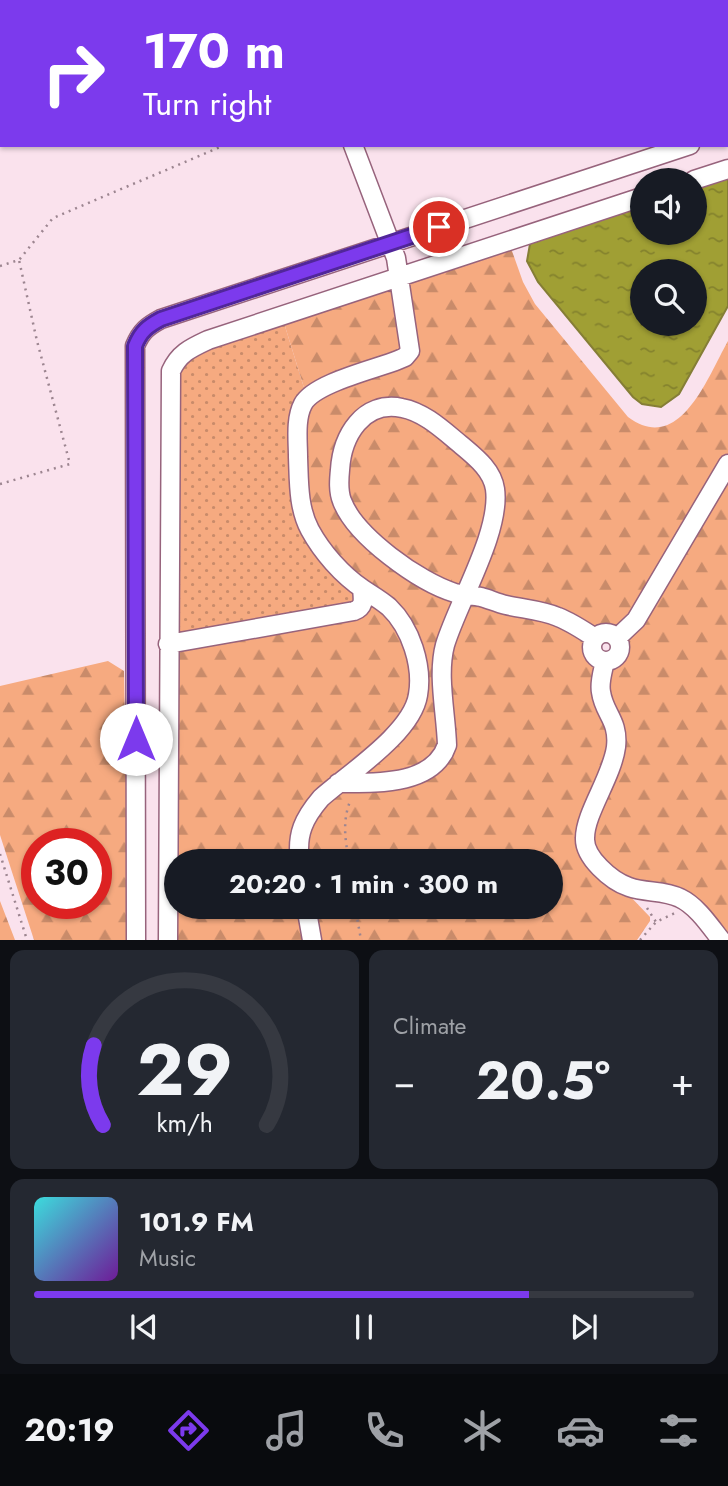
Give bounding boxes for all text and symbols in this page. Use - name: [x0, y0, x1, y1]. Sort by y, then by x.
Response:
- text: 170 m: [143, 16, 285, 86]
- icon: right: [28, 28, 119, 119]
- text: Turn right: [143, 81, 272, 127]
- map controls: [630, 168, 707, 336]
- button: sound: [630, 168, 707, 245]
- pin: [409, 197, 469, 257]
- icon: arrive: [420, 208, 458, 246]
- button: search: [630, 259, 707, 336]
- position arrow: [99, 702, 173, 776]
- speed limit sign: 30: [21, 828, 112, 919]
- text: 20:20 · 1 min · 300 m: [229, 865, 498, 903]
- text: Climate: [393, 1009, 466, 1043]
- text: 29: [136, 1018, 233, 1123]
- text: 20.5°: [476, 1043, 610, 1119]
- text: −: [393, 1054, 415, 1109]
- text: +: [671, 1054, 694, 1109]
- text: km/h: [156, 1105, 213, 1141]
- text: 101.9 FM: [139, 1203, 254, 1241]
- text: Music: [139, 1241, 196, 1275]
- icon: previous: [125, 1308, 163, 1346]
- icon: pause: [345, 1308, 383, 1346]
- icon: next: [565, 1308, 603, 1346]
- icon: directions: [164, 1406, 213, 1455]
- icon: music: [262, 1406, 311, 1455]
- icon: phone: [360, 1406, 409, 1455]
- icon: climate: [458, 1406, 507, 1455]
- icon: car: [556, 1406, 605, 1455]
- icon: filters: [654, 1406, 703, 1455]
- text: 20:19: [25, 1407, 115, 1453]

